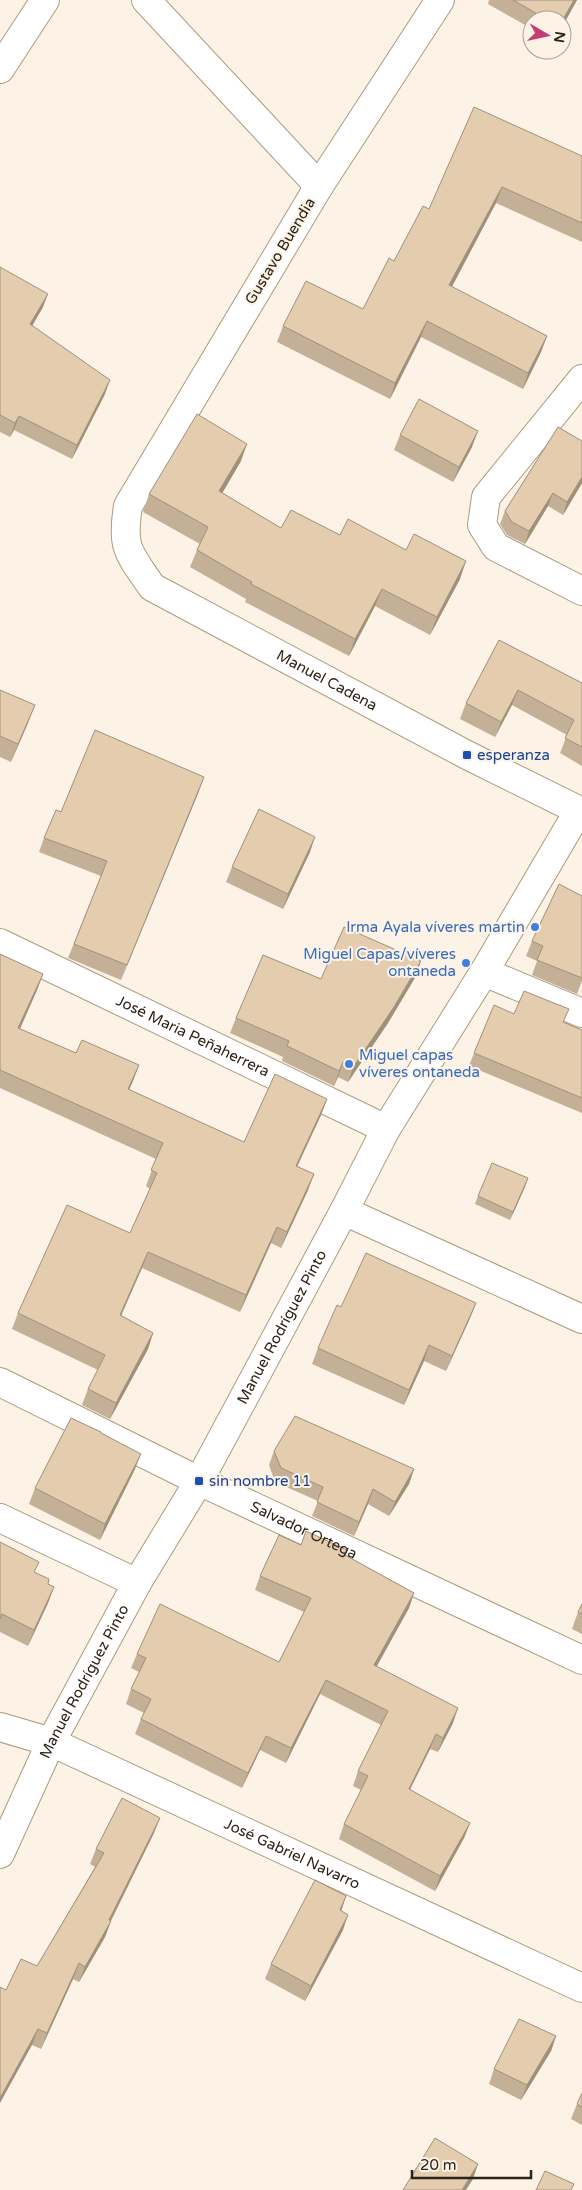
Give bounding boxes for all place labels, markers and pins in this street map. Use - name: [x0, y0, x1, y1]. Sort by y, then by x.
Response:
- place label: esperanza: [477, 746, 550, 764]
- marker: esperanza: [461, 749, 473, 761]
- place label: Irma Ayala víveres martin: [346, 918, 525, 936]
- marker: Irma Ayala víveres martin: [529, 921, 541, 933]
- place label: Miguel Capas/víveres ontaneda: [303, 945, 456, 980]
- marker: Miguel Capas/víveres ontaneda: [460, 957, 472, 969]
- place label: Miguel capas víveres ontaneda: [359, 1046, 480, 1081]
- marker: Miguel capas víveres ontaneda: [343, 1058, 355, 1070]
- place label: sin nombre 11: [209, 1472, 311, 1490]
- marker: sin nombre 11: [193, 1475, 205, 1487]

